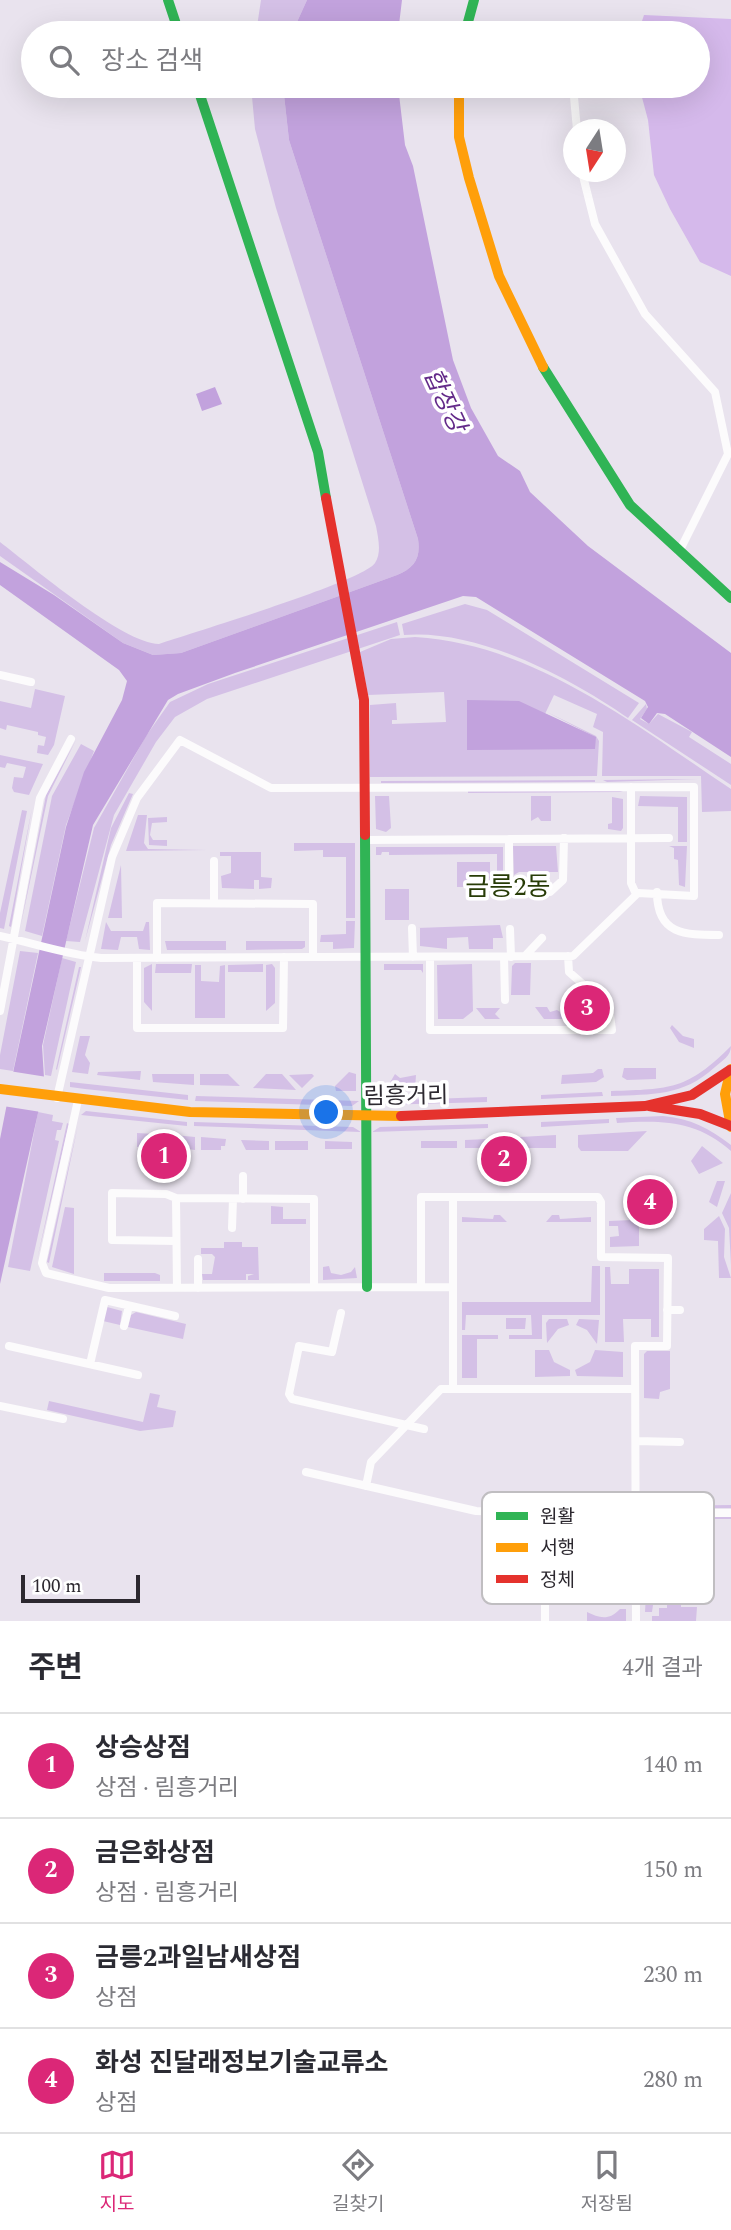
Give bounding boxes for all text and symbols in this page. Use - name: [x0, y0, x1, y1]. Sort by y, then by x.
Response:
- search box: [21, 21, 710, 98]
- icon: search: [45, 41, 83, 79]
- text: 장소 검색: [101, 41, 203, 81]
- north arrow: [563, 119, 626, 182]
- water label: 합장강: [414, 363, 476, 441]
- district label: 금릉2동: [466, 867, 550, 907]
- pin: 3: [564, 982, 610, 1034]
- street label: 림흥거리: [363, 1078, 449, 1115]
- your location: [309, 1095, 343, 1129]
- pin: 1: [141, 1130, 187, 1182]
- pin: 2: [481, 1133, 527, 1185]
- pin: 4: [627, 1176, 673, 1228]
- legend: [482, 1492, 714, 1604]
- text: 원활: [540, 1503, 575, 1532]
- text: 서행: [540, 1534, 575, 1563]
- text: 정체: [540, 1566, 575, 1595]
- scale bar: [21, 1572, 140, 1604]
- text: 100 m: [32, 1572, 82, 1601]
- text: 주변: [28, 1645, 83, 1691]
- text: 4개 결과: [622, 1651, 703, 1686]
- text: 상승상점: [95, 1728, 191, 1768]
- text: 1: [45, 1748, 57, 1783]
- text: 140 m: [643, 1748, 703, 1783]
- text: 상점 · 림흥거리: [95, 1771, 239, 1806]
- text: 금은화상점: [95, 1833, 215, 1873]
- text: 2: [45, 1853, 57, 1888]
- text: 150 m: [643, 1853, 703, 1888]
- text: 상점 · 림흥거리: [95, 1876, 239, 1911]
- text: 금릉2과일남새상점: [95, 1938, 301, 1978]
- text: 3: [45, 1958, 57, 1993]
- text: 230 m: [643, 1958, 703, 1993]
- text: 상점: [95, 1981, 137, 2016]
- text: 화성 진달래정보기술교류소: [95, 2043, 389, 2083]
- text: 4: [45, 2063, 57, 2098]
- text: 280 m: [643, 2063, 703, 2098]
- text: 상점: [95, 2086, 137, 2121]
- tab: 지도: [98, 2146, 136, 2219]
- tab: 길찾기: [332, 2146, 385, 2219]
- tab: 저장됨: [581, 2146, 633, 2219]

